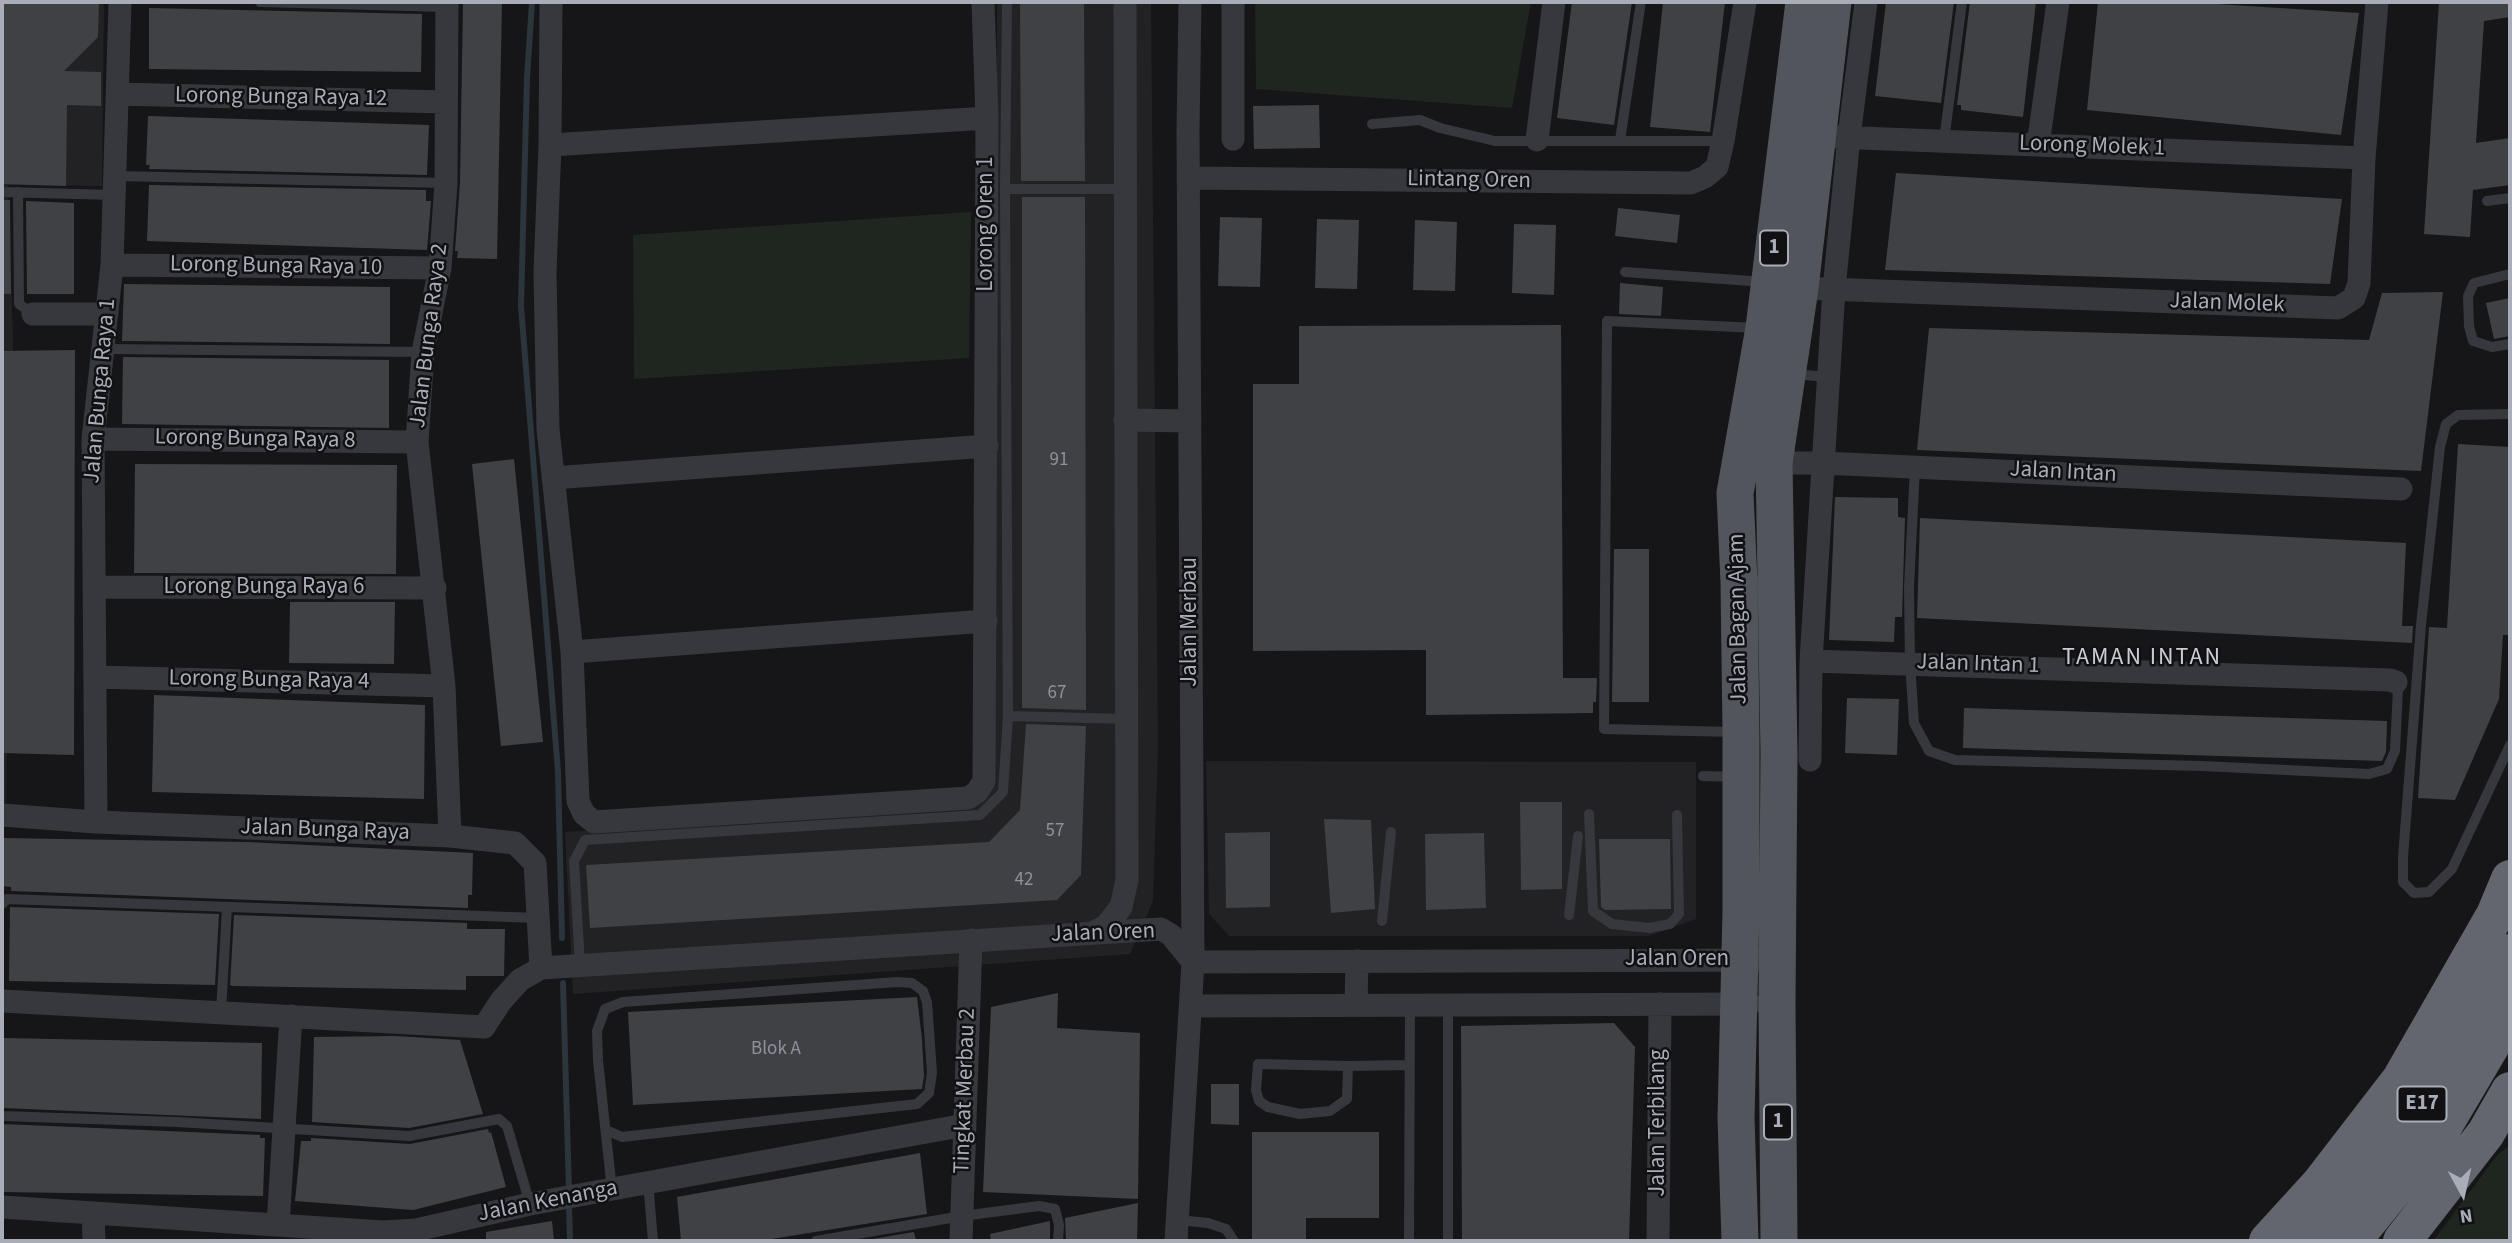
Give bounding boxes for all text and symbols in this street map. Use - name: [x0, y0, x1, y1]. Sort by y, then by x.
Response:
- street label: Lorong Bunga Raya 12: [175, 82, 387, 114]
- street label: Lorong Molek 1: [2018, 131, 2166, 163]
- street label: Lorong Oren 1: [973, 156, 1001, 292]
- street label: Lintang Oren: [1407, 166, 1531, 196]
- road number: 1: [1760, 230, 1788, 266]
- street label: Jalan Bunga Raya 2: [405, 242, 455, 430]
- street label: Lorong Bunga Raya 10: [170, 251, 382, 283]
- street label: Jalan Molek: [2169, 288, 2285, 320]
- street label: Jalan Bunga Raya 1: [79, 297, 123, 485]
- street label: Lorong Bunga Raya 8: [154, 424, 356, 456]
- house number: 91: [1050, 450, 1068, 472]
- street label: Jalan Intan: [2009, 456, 2117, 490]
- street label: Jalan Bagan Ajam: [1724, 533, 1754, 705]
- street label: Jalan Merbau: [1177, 557, 1205, 687]
- street label: Lorong Bunga Raya 6: [164, 574, 364, 602]
- district label: TAMAN INTAN: [2063, 645, 2221, 673]
- street label: Jalan Intan 1: [1916, 649, 2040, 681]
- street label: Lorong Bunga Raya 4: [168, 665, 370, 697]
- house number: 67: [1048, 683, 1066, 705]
- street label: Jalan Bunga Raya: [240, 814, 410, 848]
- house number: 57: [1046, 821, 1064, 843]
- house number: 42: [1015, 870, 1033, 892]
- street label: Jalan Oren: [1050, 918, 1156, 950]
- street label: Jalan Oren: [1625, 946, 1729, 974]
- street label: Tingkat Merbau 2: [949, 1008, 983, 1174]
- house number: Blok A: [751, 1039, 801, 1061]
- street label: Jalan Terbilang: [1645, 1049, 1673, 1197]
- road number: E17: [2398, 1086, 2446, 1122]
- road number: 1: [1764, 1104, 1792, 1140]
- north arrow: [2428, 1159, 2498, 1229]
- street label: Jalan Kenanga: [476, 1175, 620, 1229]
- text: N: [2458, 1201, 2474, 1230]

